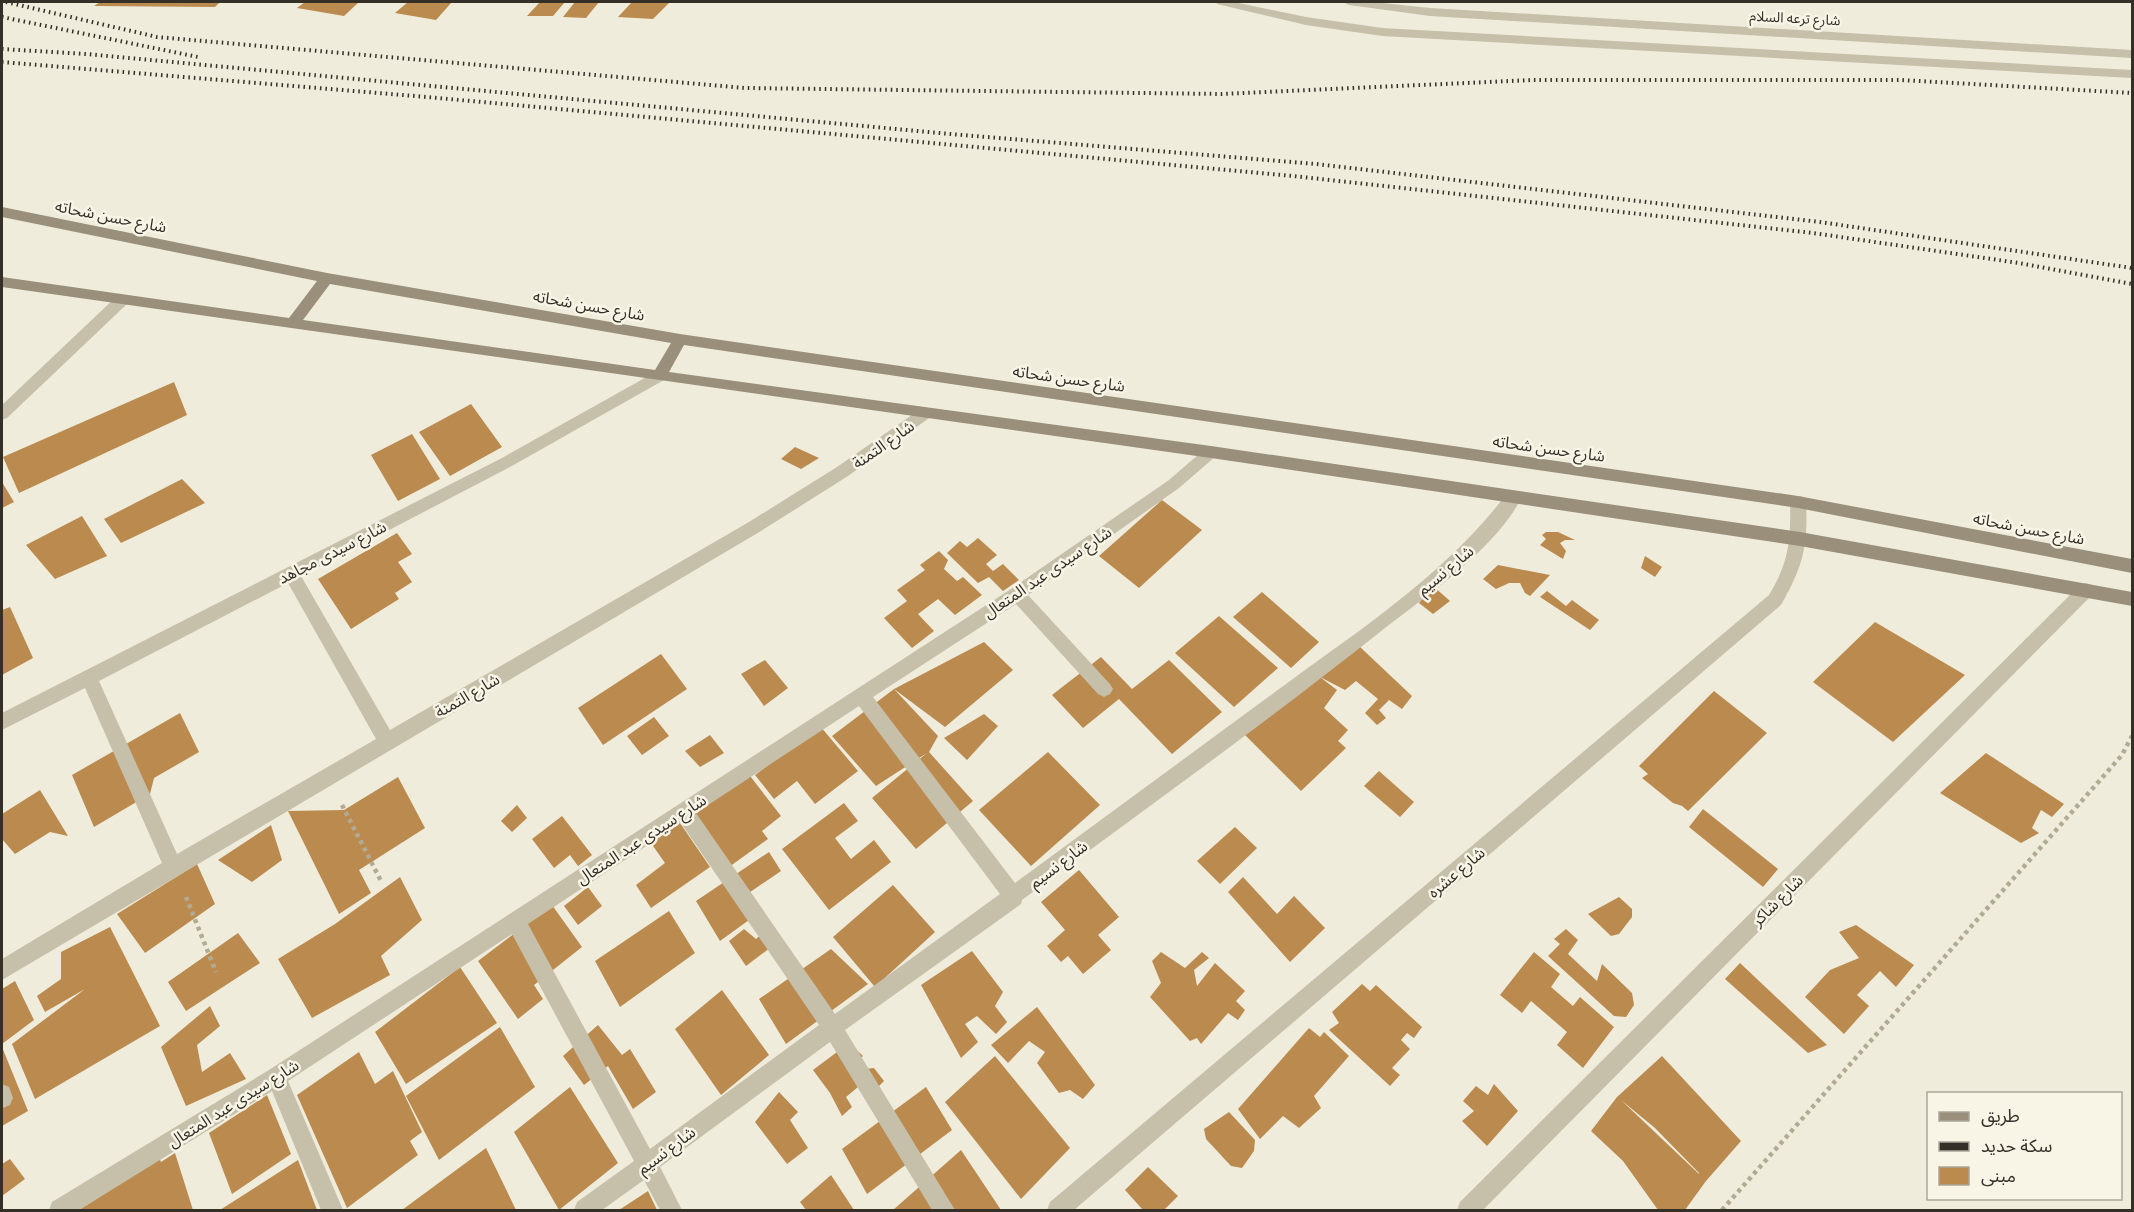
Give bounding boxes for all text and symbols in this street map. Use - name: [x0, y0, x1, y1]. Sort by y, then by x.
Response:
- street label: شارع ترعه السلام: [1749, 8, 1841, 31]
- street label: شارع حسن شحاته: [53, 196, 168, 240]
- street label: شارع حسن شحاته: [531, 286, 646, 328]
- street label: شارع حسن شحاته: [1011, 361, 1126, 399]
- street label: شارع التمنة: [849, 416, 920, 475]
- street label: شارع حسن شحاته: [1491, 431, 1606, 469]
- street label: شارع حسن شحاته: [1971, 508, 2086, 552]
- street label: شارع سيدى مجاهد: [275, 517, 391, 591]
- street label: شارع سيدى عبد المتعال: [979, 522, 1117, 625]
- street label: شارع نسيم: [1413, 541, 1479, 602]
- street label: شارع التمنة: [432, 669, 504, 724]
- street label: شارع سيدى عبد المتعال: [573, 790, 711, 891]
- street label: شارع نسيم: [1026, 836, 1093, 895]
- street label: شارع عشره: [1424, 843, 1491, 904]
- street label: شارع شاكر: [1747, 871, 1809, 933]
- street label: شارع سيدى عبد المتعال: [164, 1055, 304, 1154]
- legend: [1927, 1092, 2122, 1200]
- text: طريق: [1981, 1105, 2020, 1127]
- street label: شارع نسيم: [634, 1122, 701, 1181]
- text: سكة حديد: [1981, 1135, 2052, 1156]
- text: مبنى: [1981, 1165, 2016, 1187]

